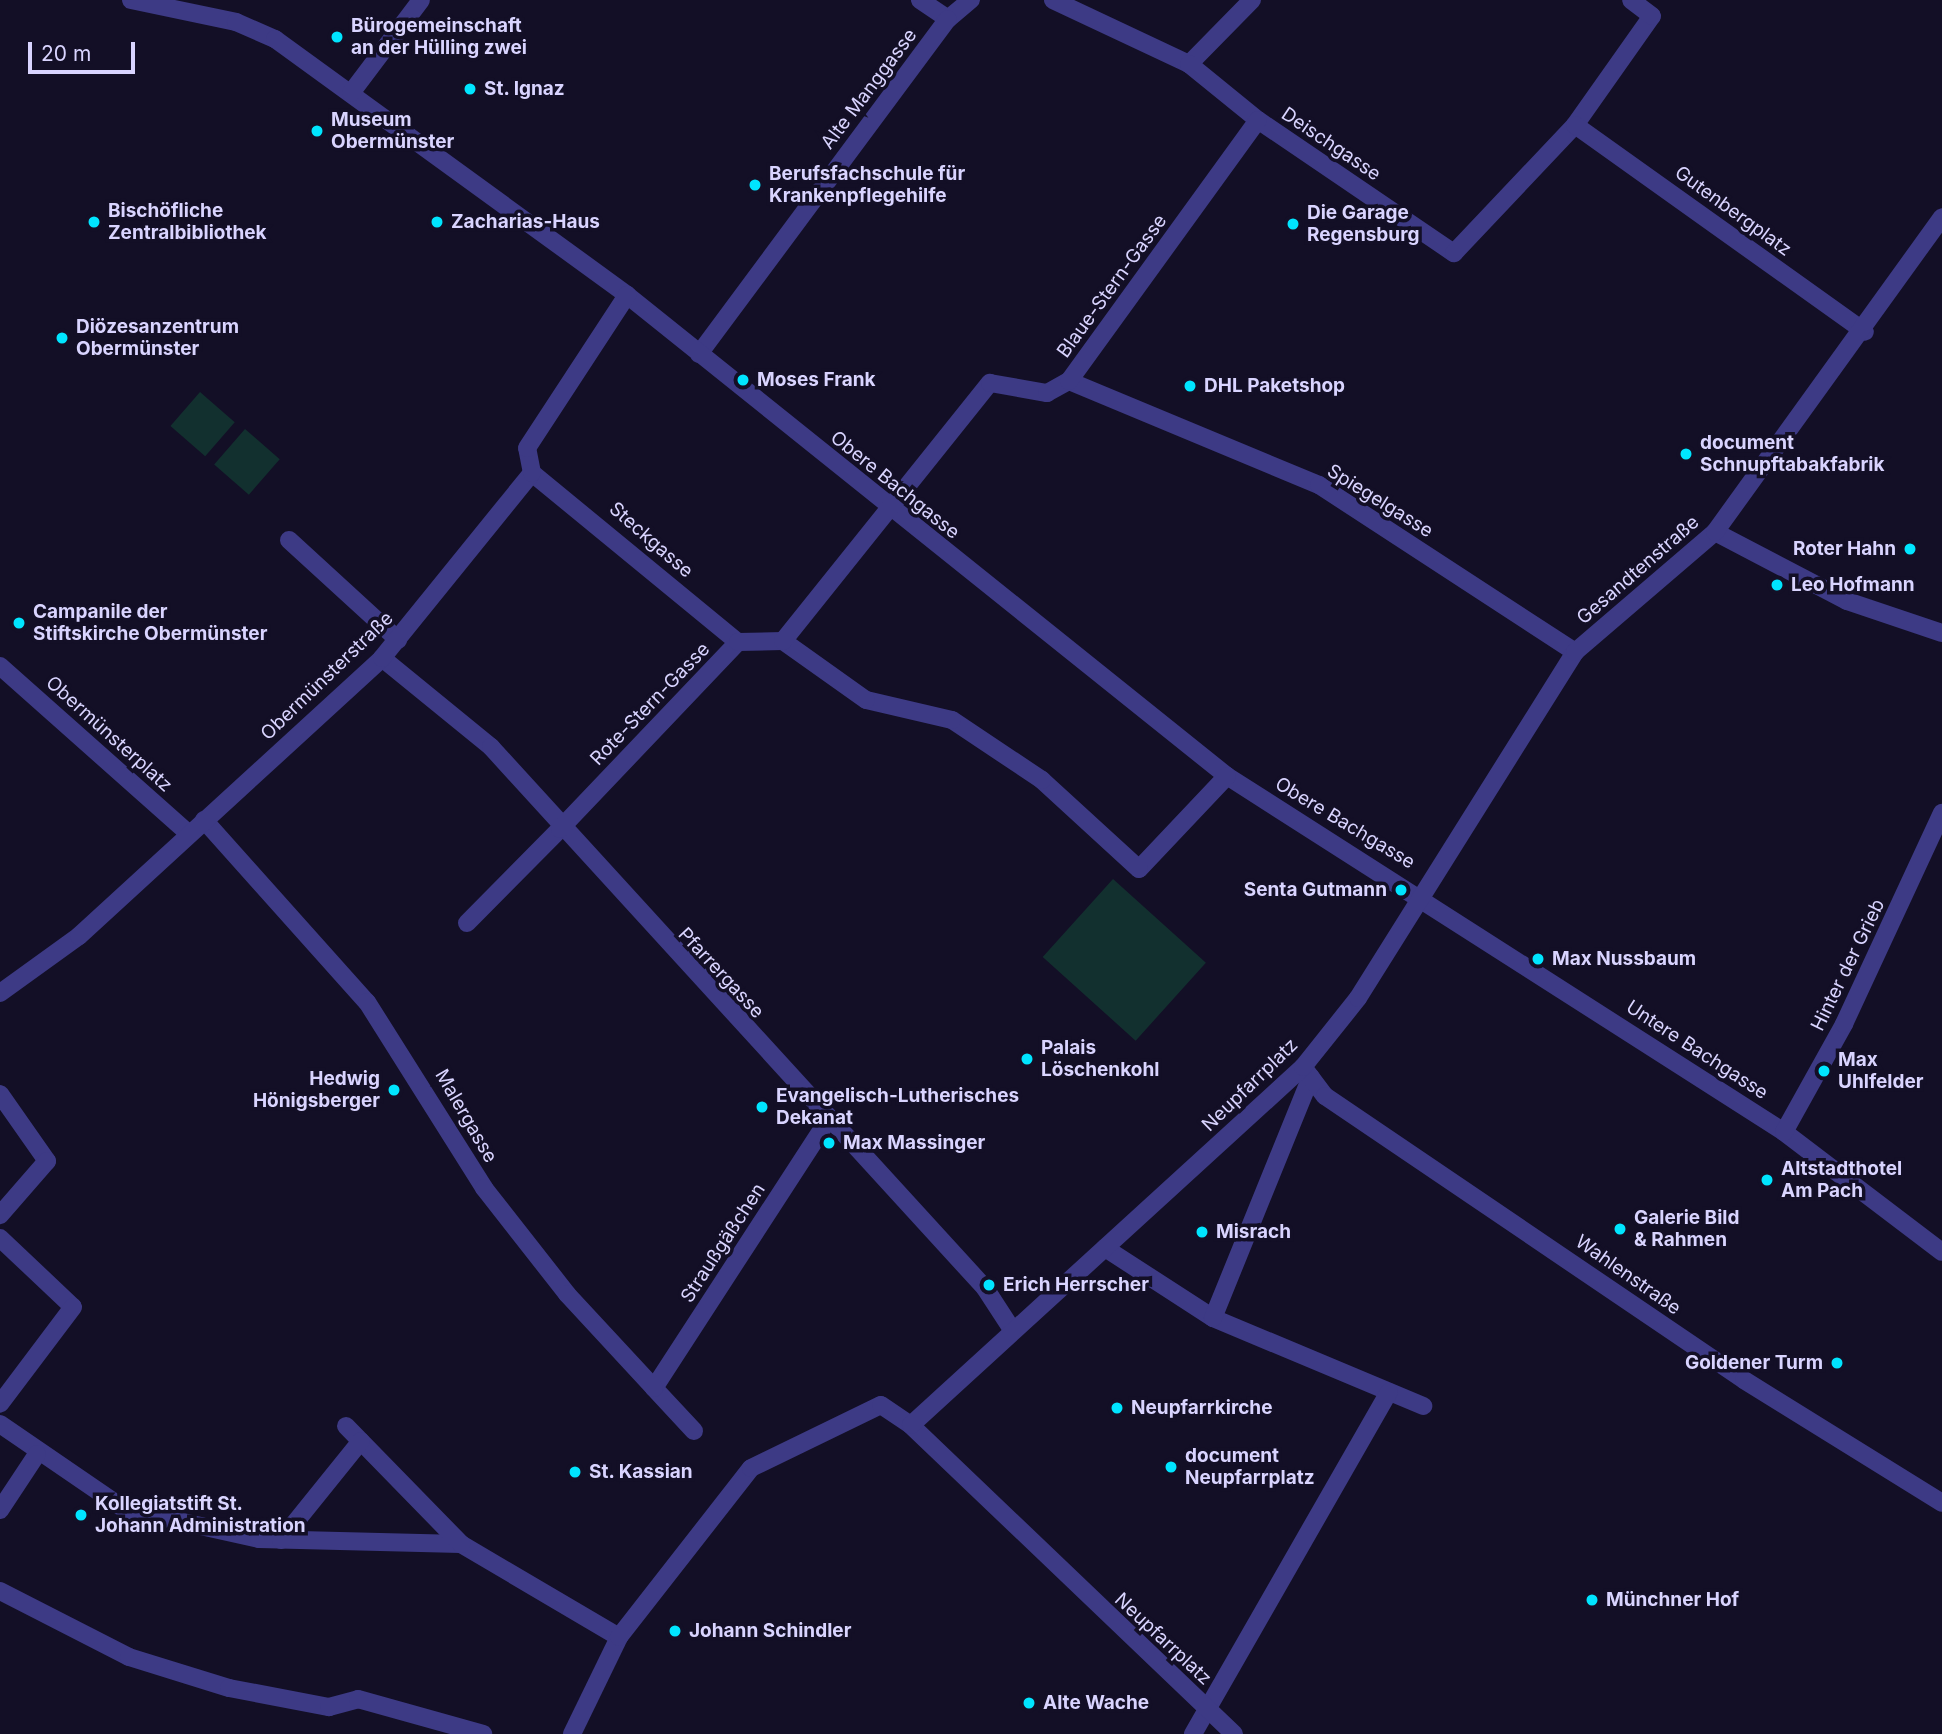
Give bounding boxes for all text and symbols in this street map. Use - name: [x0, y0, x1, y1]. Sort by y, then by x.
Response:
- place label: Bürogemeinschaft an der Hülling zwei: [351, 15, 527, 59]
- street label: Alte Manggasse: [816, 24, 922, 154]
- scale bar: [32, 28, 138, 72]
- marker: Bürogemeinschaft an der Hülling zwei: [329, 29, 345, 45]
- text: 20 m: [41, 41, 91, 66]
- place label: St. Ignaz: [484, 78, 565, 100]
- marker: St. Ignaz: [462, 81, 478, 97]
- street label: Deischgasse: [1277, 102, 1385, 186]
- place label: Museum Obermünster: [331, 109, 454, 153]
- marker: Museum Obermünster: [309, 123, 325, 139]
- street label: Gutenbergplatz: [1670, 161, 1796, 261]
- place label: Berufsfachschule für Krankenpflegehilfe: [769, 163, 965, 207]
- marker: Berufsfachschule für Krankenpflegehilfe: [747, 177, 763, 193]
- place label: Bischöfliche Zentralbibliothek: [108, 200, 267, 244]
- place label: Die Garage Regensburg: [1307, 202, 1419, 246]
- street label: Blaue-Stern-Gasse: [1052, 210, 1172, 362]
- place label: Zacharias-Haus: [451, 211, 600, 233]
- marker: Bischöfliche Zentralbibliothek: [86, 214, 102, 230]
- marker: Zacharias-Haus: [429, 214, 445, 230]
- marker: Die Garage Regensburg: [1285, 216, 1301, 232]
- place label: Diözesanzentrum Obermünster: [76, 316, 239, 360]
- marker: Diözesanzentrum Obermünster: [54, 330, 70, 346]
- place label: Moses Frank: [757, 369, 876, 391]
- marker: Moses Frank: [735, 372, 751, 388]
- place label: DHL Paketshop: [1204, 375, 1345, 397]
- marker: DHL Paketshop: [1182, 378, 1198, 394]
- street label: Obere Bachgasse: [826, 426, 964, 544]
- place label: document Schnupftabakfabrik: [1700, 432, 1884, 476]
- marker: document Schnupftabakfabrik: [1678, 446, 1694, 462]
- street label: Spiegelgasse: [1323, 459, 1437, 543]
- street label: Steckgasse: [604, 497, 698, 583]
- street label: Gesandtenstraße: [1572, 511, 1704, 629]
- place label: Roter Hahn: [1793, 538, 1896, 560]
- marker: Roter Hahn: [1902, 541, 1918, 557]
- place label: Leo Hofmann: [1791, 574, 1915, 596]
- marker: Leo Hofmann: [1769, 577, 1785, 593]
- place label: Campanile der Stiftskirche Obermünster: [33, 601, 267, 645]
- street label: Obermünsterstraße: [256, 607, 398, 745]
- marker: Campanile der Stiftskirche Obermünster: [11, 615, 27, 631]
- street label: Rote-Stern-Gasse: [586, 638, 714, 770]
- street label: Obermünsterplatz: [41, 671, 177, 797]
- street label: Obere Bachgasse: [1271, 772, 1419, 874]
- place label: Senta Gutmann: [1244, 879, 1387, 901]
- marker: Senta Gutmann: [1393, 882, 1409, 898]
- street label: Hinter der Grieb: [1806, 895, 1890, 1035]
- street label: Pfarrergasse: [673, 923, 769, 1023]
- place label: Max Nussbaum: [1552, 948, 1696, 970]
- marker: Max Nussbaum: [1530, 951, 1546, 967]
- street label: Untere Bachgasse: [1622, 996, 1772, 1104]
- street label: Neupfarrplatz: [1197, 1034, 1303, 1136]
- place label: Palais Löschenkohl: [1041, 1037, 1159, 1081]
- place label: Max Uhlfelder: [1838, 1049, 1924, 1093]
- marker: Palais Löschenkohl: [1019, 1051, 1035, 1067]
- marker: Max Uhlfelder: [1816, 1063, 1832, 1079]
- street label: Malergasse: [430, 1065, 502, 1167]
- place label: Hedwig Hönigsberger: [253, 1068, 380, 1112]
- marker: Hedwig Hönigsberger: [386, 1082, 402, 1098]
- place label: Evangelisch-Lutherisches Dekanat: [776, 1085, 1019, 1129]
- marker: Evangelisch-Lutherisches Dekanat: [754, 1099, 770, 1115]
- place label: Max Massinger: [843, 1132, 985, 1154]
- marker: Max Massinger: [821, 1135, 837, 1151]
- place label: Altstadthotel Am Pach: [1781, 1158, 1902, 1202]
- marker: Altstadthotel Am Pach: [1759, 1172, 1775, 1188]
- street label: Straußgäßchen: [676, 1179, 770, 1307]
- place label: Galerie Bild & Rahmen: [1634, 1207, 1739, 1251]
- place label: Misrach: [1216, 1221, 1291, 1243]
- marker: Galerie Bild & Rahmen: [1612, 1221, 1628, 1237]
- marker: Misrach: [1194, 1224, 1210, 1240]
- street label: Wahlenstraße: [1571, 1230, 1685, 1320]
- place label: Erich Herrscher: [1003, 1274, 1149, 1296]
- marker: Erich Herrscher: [981, 1277, 997, 1293]
- place label: Goldener Turm: [1685, 1352, 1823, 1374]
- marker: Goldener Turm: [1829, 1355, 1845, 1371]
- place label: Neupfarrkirche: [1131, 1397, 1273, 1419]
- marker: Neupfarrkirche: [1109, 1400, 1125, 1416]
- place label: document Neupfarrplatz: [1185, 1445, 1315, 1489]
- marker: document Neupfarrplatz: [1163, 1459, 1179, 1475]
- place label: St. Kassian: [589, 1461, 693, 1483]
- marker: St. Kassian: [567, 1464, 583, 1480]
- place label: Kollegiatstift St. Johann Administration: [95, 1493, 306, 1537]
- marker: Kollegiatstift St. Johann Administration: [73, 1507, 89, 1523]
- street label: Neupfarrplatz: [1110, 1588, 1216, 1690]
- place label: Münchner Hof: [1606, 1589, 1739, 1611]
- marker: Münchner Hof: [1584, 1592, 1600, 1608]
- place label: Johann Schindler: [689, 1620, 851, 1642]
- marker: Johann Schindler: [667, 1623, 683, 1639]
- place label: Alte Wache: [1043, 1692, 1149, 1714]
- marker: Alte Wache: [1021, 1695, 1037, 1711]

